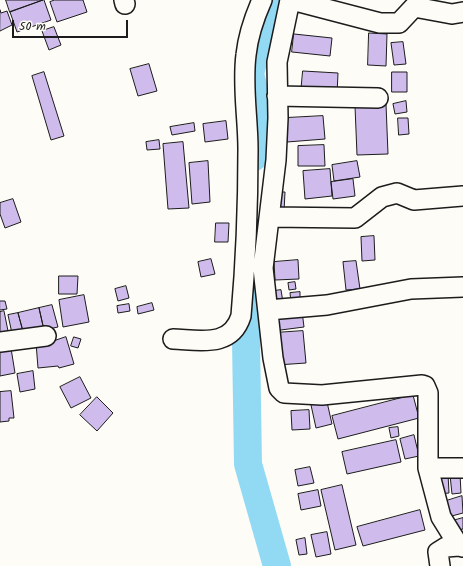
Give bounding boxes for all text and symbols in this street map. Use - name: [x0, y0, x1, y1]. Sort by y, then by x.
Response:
- scale bar: [14, 12, 130, 38]
- text: 50 m: [19, 17, 46, 36]

